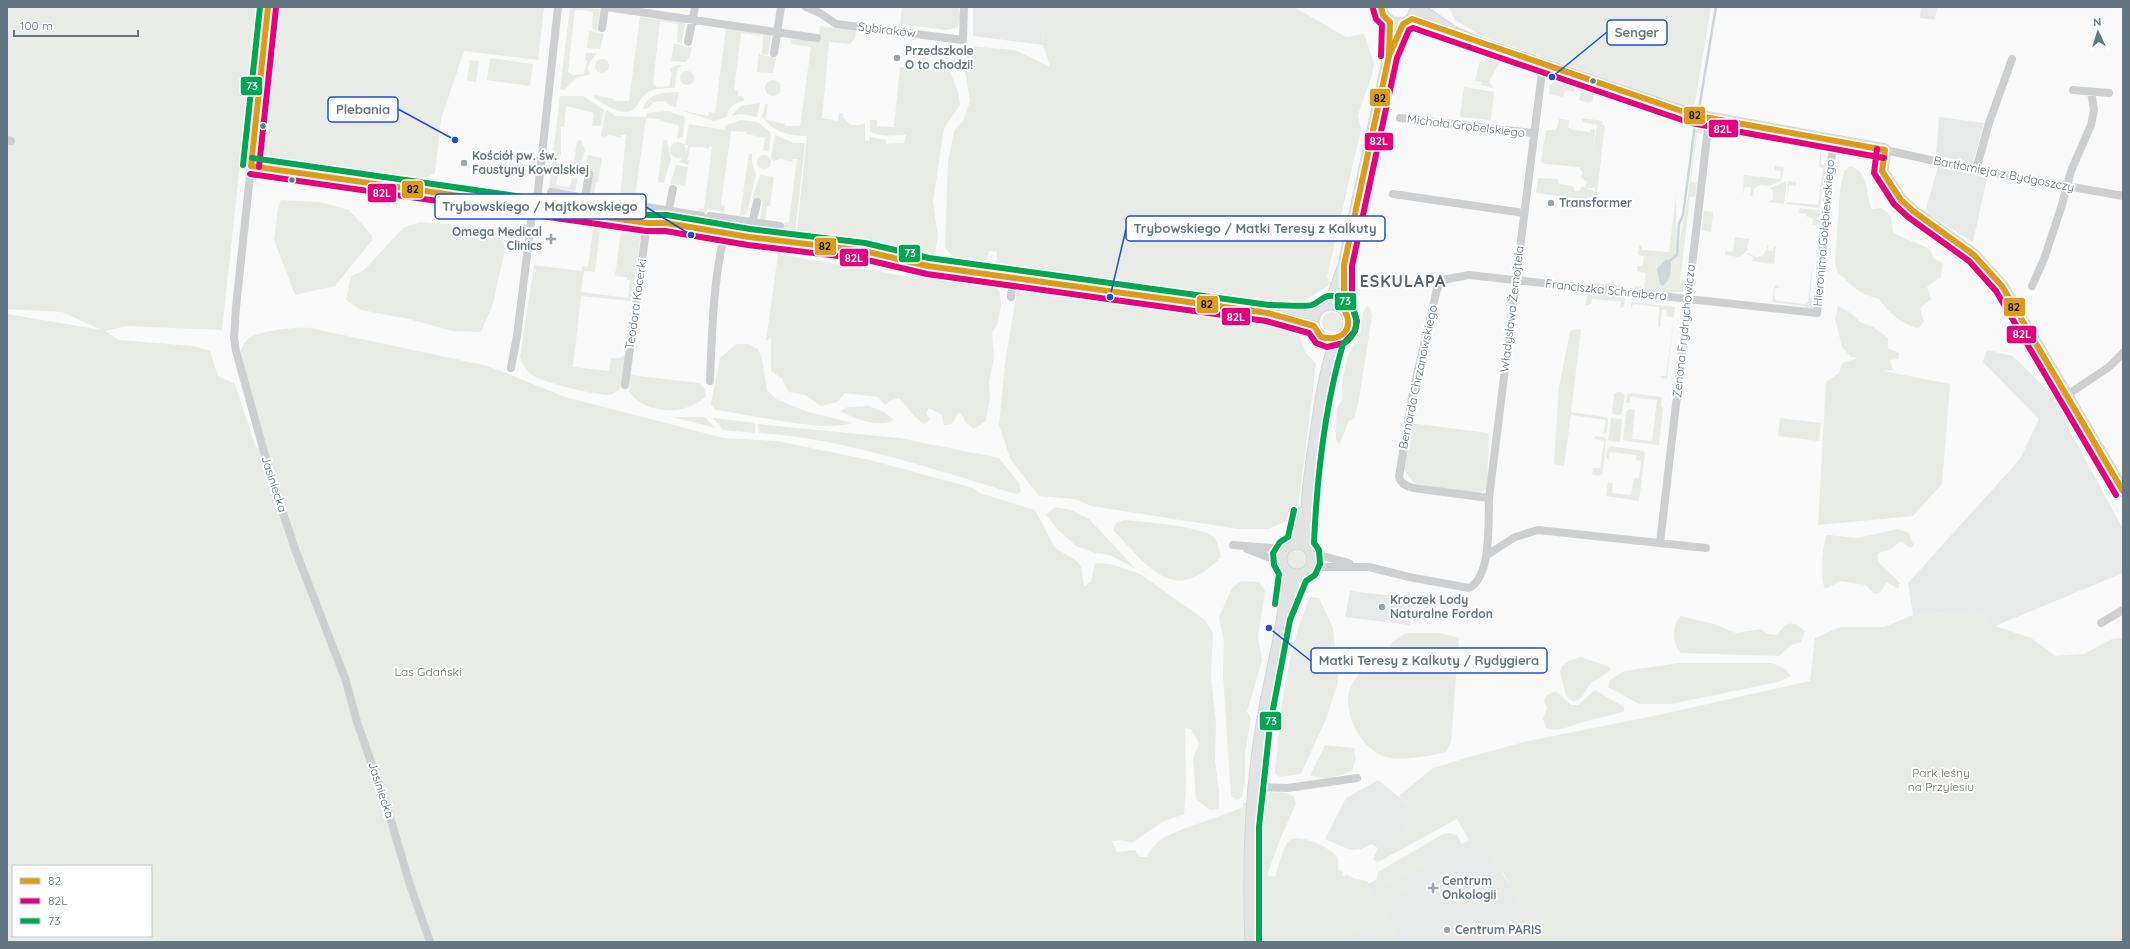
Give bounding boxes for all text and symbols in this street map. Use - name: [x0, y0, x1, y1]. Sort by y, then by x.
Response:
- scale bar: [14, 12, 138, 38]
- north arrow: [2078, 12, 2118, 52]
- text: N: [2093, 15, 2102, 29]
- text: 100 m: [20, 18, 53, 33]
- street label: Sybiraków: [857, 19, 917, 40]
- callout: Senger: [1607, 20, 1667, 45]
- text: Senger: [1615, 24, 1660, 40]
- place label: Przedszkole O to chodzi!: [905, 43, 974, 72]
- marker: Przedszkole O to chodzi!: [892, 53, 902, 63]
- line badge: 73: [240, 76, 263, 96]
- unlabelled marker: [1588, 76, 1598, 86]
- text: 73: [246, 79, 258, 93]
- line badge: 82: [1369, 88, 1391, 107]
- text: 82: [1374, 91, 1386, 105]
- callout: Plebania: [328, 97, 398, 122]
- text: Plebania: [336, 101, 390, 117]
- line badge: 82: [1683, 106, 1706, 125]
- text: 82: [1689, 108, 1701, 122]
- street label: Michała Grobelskiego: [1406, 111, 1526, 140]
- line badge: 82L: [1708, 119, 1739, 138]
- unlabelled marker: [258, 121, 268, 131]
- text: 82L: [1714, 122, 1732, 136]
- line badge: 82L: [1364, 132, 1394, 151]
- text: 82L: [1370, 134, 1388, 148]
- place label: Kościół pw. św. Faustyny Kowalskiej: [472, 148, 589, 177]
- street label: Bartłomieja z Bydgoszczy: [1932, 152, 2076, 195]
- marker: Kościół pw. św. Faustyny Kowalskiej: [459, 158, 469, 168]
- street label: Hieronima Gołębiewskiego: [1810, 159, 1837, 307]
- unlabelled marker: [287, 175, 297, 185]
- line badge: 82: [401, 180, 424, 199]
- text: 82: [407, 182, 419, 196]
- line badge: 82L: [367, 183, 397, 203]
- text: 82L: [373, 186, 391, 200]
- callout: Trybowskiego / Majtkowskiego: [435, 194, 646, 219]
- place label: Transformer: [1559, 195, 1632, 210]
- text: Trybowskiego / Majtkowskiego: [442, 198, 638, 214]
- marker: Transformer: [1546, 198, 1556, 208]
- callout: Trybowskiego / Matki Teresy z Kalkuty: [1126, 216, 1385, 241]
- text: Trybowskiego / Matki Teresy z Kalkuty: [1133, 220, 1377, 236]
- place label: Omega Medical Clinics: [452, 224, 542, 253]
- marker: Omega Medical Clinics: [545, 233, 557, 245]
- line badge: 82: [814, 237, 837, 256]
- text: 82: [819, 239, 831, 253]
- line badge: 73: [898, 244, 921, 263]
- street label: Władysława Żemojtela: [1496, 245, 1527, 373]
- text: 73: [904, 246, 916, 260]
- line badge: 82L: [839, 248, 869, 267]
- text: 82L: [845, 251, 863, 265]
- street label: Teodora Kocerki: [622, 258, 649, 350]
- street label: Zenona Frydrychowicza: [1669, 264, 1698, 398]
- district label: ESKULAPA: [1360, 271, 1446, 291]
- street label: Franciszka Schreibera: [1545, 276, 1667, 303]
- line badge: 73: [1334, 292, 1357, 311]
- text: 73: [1339, 294, 1351, 308]
- line badge: 82: [1196, 295, 1219, 314]
- text: 82: [1201, 297, 1213, 311]
- line badge: 82: [2003, 297, 2026, 317]
- text: 82: [2008, 300, 2020, 314]
- street label: Bernarda Chrzanowskiego: [1395, 304, 1440, 450]
- line badge: 82L: [1221, 307, 1251, 326]
- text: 82L: [1227, 310, 1245, 324]
- line badge: 82L: [2006, 325, 2037, 344]
- text: 82L: [2013, 327, 2031, 341]
- street label: Jasiniecka: [258, 454, 291, 514]
- place label: Kroczek Lody Naturalne Fordon: [1390, 592, 1493, 621]
- marker: Kroczek Lody Naturalne Fordon: [1377, 602, 1387, 612]
- callout: Matki Teresy z Kalkuty / Rydygiera: [1311, 648, 1547, 673]
- text: Matki Teresy z Kalkuty / Rydygiera: [1319, 652, 1539, 668]
- park label: Las Gdański: [395, 664, 462, 679]
- line badge: 73: [1259, 711, 1282, 731]
- text: 73: [1265, 714, 1277, 728]
- street label: Jasiniecka: [365, 760, 398, 820]
- park label: Park leśny na Przylesiu: [1908, 765, 1974, 794]
- legend: [12, 865, 152, 937]
- text: 82: [48, 873, 61, 888]
- place label: Centrum Onkologii: [1442, 873, 1496, 902]
- marker: Centrum Onkologii: [1427, 882, 1439, 894]
- text: 82L: [48, 893, 68, 908]
- text: 73: [48, 913, 60, 928]
- place label: Centrum PARIS: [1455, 922, 1541, 937]
- marker: Centrum PARIS: [1442, 925, 1452, 935]

